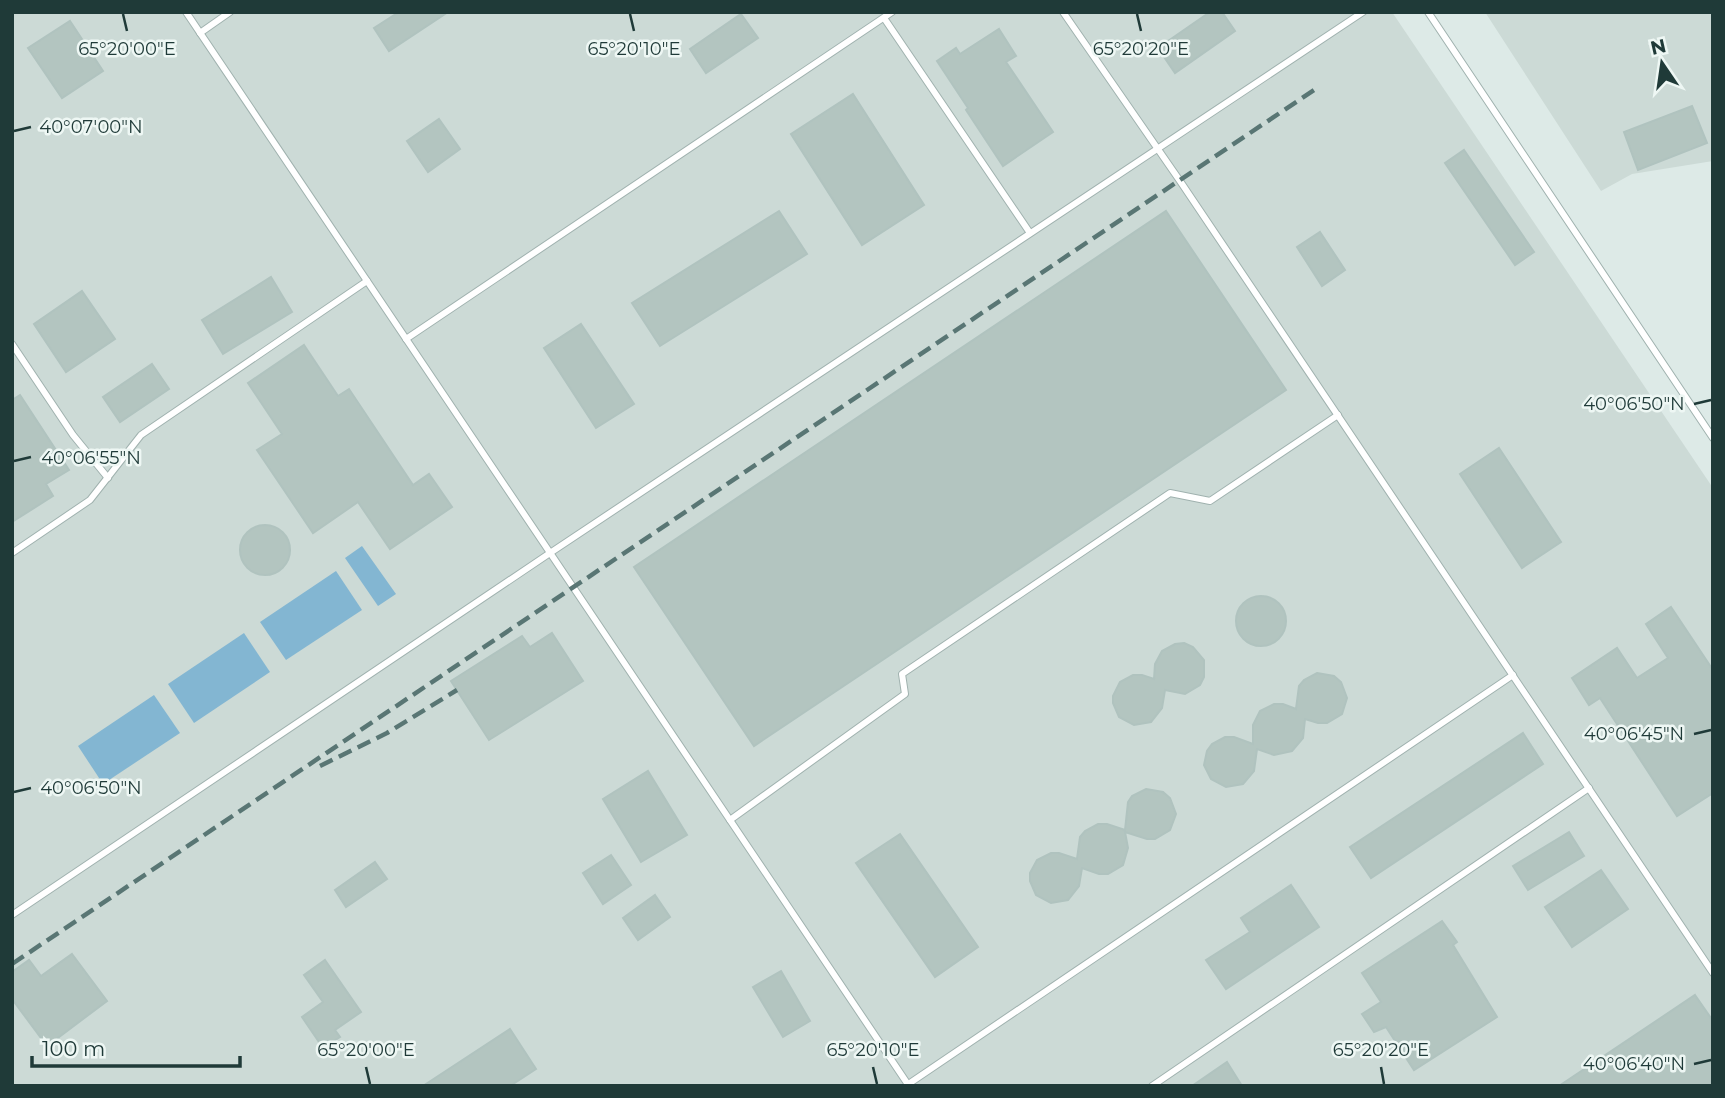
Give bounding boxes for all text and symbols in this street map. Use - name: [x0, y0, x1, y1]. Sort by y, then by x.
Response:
- north arrow: [1627, 28, 1697, 98]
- text: N: [1648, 34, 1668, 60]
- text: 65°20'00"E: [78, 38, 176, 60]
- text: 65°20'10"E: [587, 38, 681, 60]
- text: 65°20'20"E: [1093, 38, 1189, 60]
- text: 40°07'00"N: [39, 116, 143, 138]
- text: 40°06'50"N: [1583, 393, 1685, 415]
- text: 40°06'55"N: [41, 447, 141, 469]
- text: 40°06'45"N: [1584, 723, 1684, 745]
- text: 40°06'50"N: [40, 777, 142, 799]
- scale bar: [32, 1024, 240, 1068]
- text: 100 m: [42, 1036, 105, 1061]
- text: 65°20'00"E: [317, 1039, 415, 1061]
- text: 65°20'10"E: [826, 1039, 920, 1061]
- text: 65°20'20"E: [1333, 1039, 1429, 1061]
- text: 40°06'40"N: [1583, 1053, 1685, 1075]

